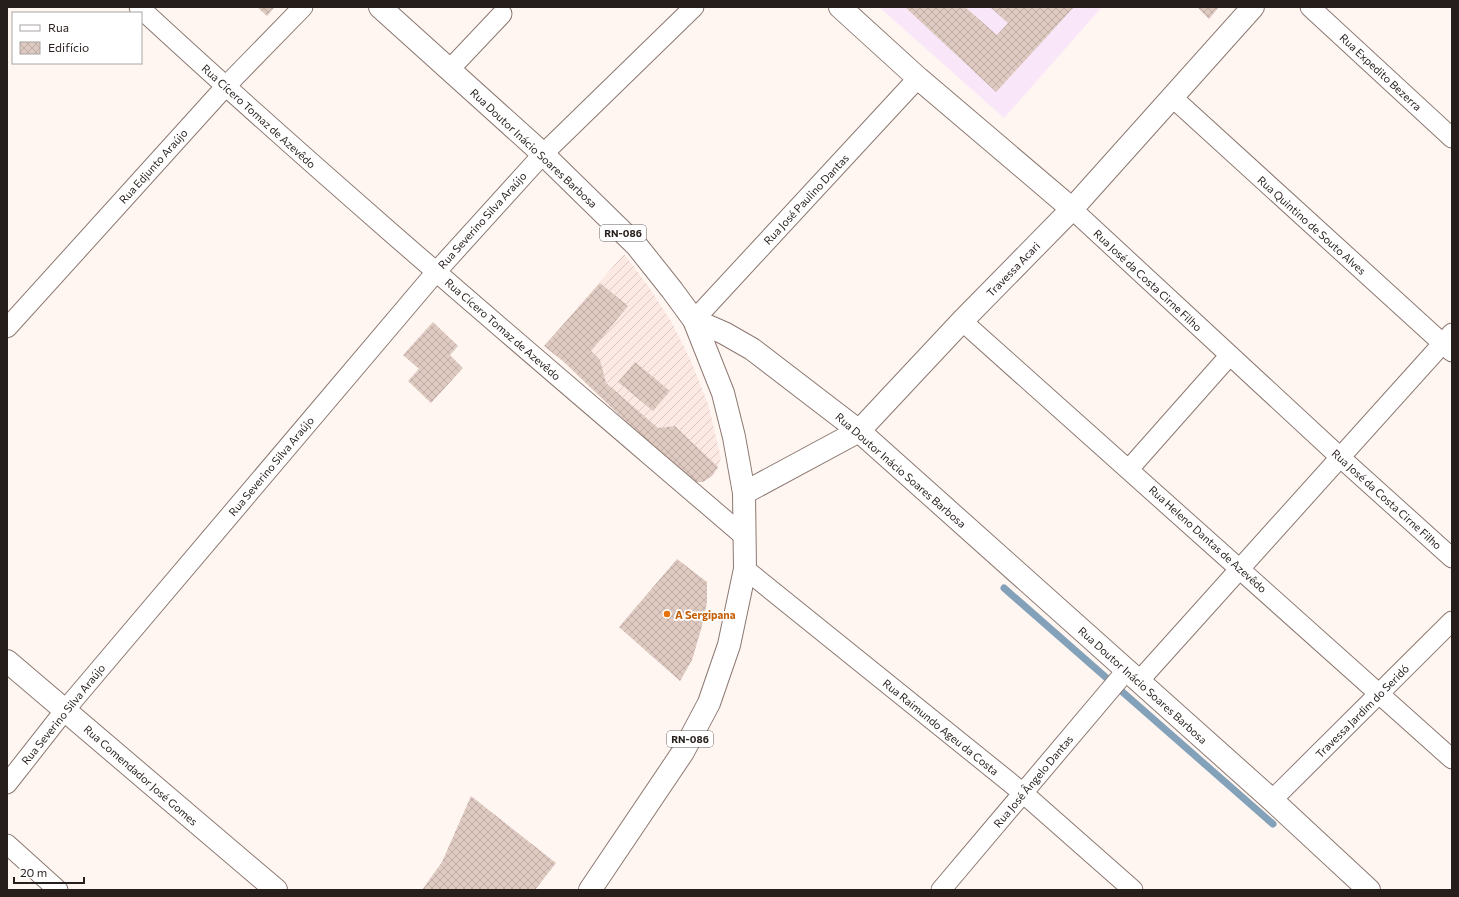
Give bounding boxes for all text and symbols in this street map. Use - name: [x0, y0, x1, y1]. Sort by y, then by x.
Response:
- legend: [12, 12, 142, 64]
- text: Rua: [48, 20, 69, 34]
- street label: Rua Expedito Bezerra: [1337, 31, 1425, 113]
- text: Edifício: [48, 40, 89, 54]
- street label: Rua Cícero Tomaz de Azevêdo: [199, 61, 319, 171]
- street label: Rua Doutor Inácio Soares Barbosa: [468, 86, 600, 210]
- street label: Rua Edjunto Araújo: [116, 126, 190, 206]
- street label: Rua José Paulino Dantas: [761, 151, 852, 248]
- street label: Rua Severino Silva Araújo: [435, 169, 529, 271]
- street label: Rua Quintino de Souto Alves: [1255, 173, 1369, 277]
- road number: RN-086: [600, 225, 646, 241]
- street label: Rua José da Costa Cirne Filho: [1091, 226, 1205, 335]
- street label: Travessa Acari: [984, 239, 1042, 299]
- street label: Rua Cícero Tomaz de Azevêdo: [443, 275, 564, 383]
- street label: Rua Doutor Inácio Soares Barbosa: [833, 410, 969, 530]
- street label: Rua Severino Silva Araújo: [226, 413, 317, 518]
- street label: Rua José da Costa Cirne Filho: [1329, 446, 1445, 553]
- street label: Rua Heleno Dantas de Azevêdo: [1147, 483, 1270, 596]
- place label: A Sergipana: [675, 608, 736, 621]
- marker: A Sergipana: [662, 609, 672, 619]
- street label: Rua Doutor Inácio Soares Barbosa: [1076, 624, 1210, 746]
- street label: Rua Severino Silva Araújo: [18, 661, 108, 767]
- street label: Travessa Jardim do Seridó: [1313, 661, 1412, 761]
- street label: Rua Raimundo Ageu da Costa: [881, 676, 1001, 778]
- street label: Rua Comendador José Gomes: [81, 722, 200, 829]
- road number: RN-086: [667, 731, 713, 747]
- street label: Rua José Ângelo Dantas: [990, 732, 1076, 830]
- scale bar: [14, 859, 84, 885]
- text: 20 m: [20, 865, 47, 879]

